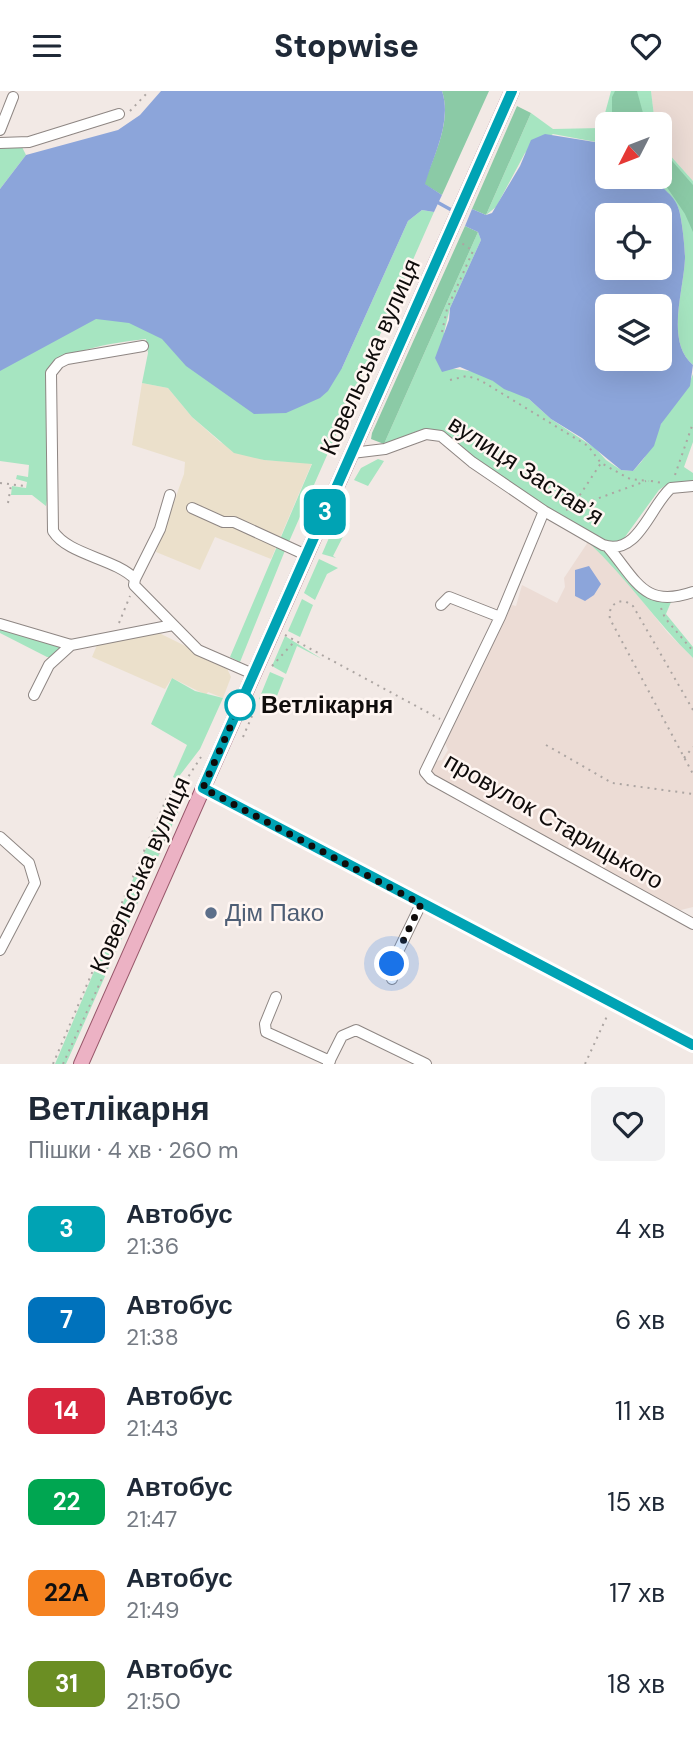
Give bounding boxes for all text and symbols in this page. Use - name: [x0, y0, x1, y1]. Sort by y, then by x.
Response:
- text: Stopwise: [274, 25, 419, 67]
- icon: menu: [28, 27, 66, 65]
- icon: heart: [627, 27, 665, 65]
- north arrow: [595, 112, 672, 189]
- map controls: [595, 112, 672, 371]
- button: locate: [595, 203, 672, 280]
- street label: Ковельська вулиця: [312, 254, 427, 460]
- button: layers: [595, 294, 672, 371]
- street label: вулиця Заставʼя: [443, 408, 610, 531]
- line badge: 3: [302, 489, 348, 535]
- text: 3: [318, 496, 332, 527]
- place label: Ветлікарня: [261, 689, 393, 720]
- marker: Ветлікарня: [225, 690, 255, 720]
- street label: провулок Старицького: [439, 745, 669, 896]
- street label: Ковельська вулиця: [82, 772, 197, 978]
- place label: Дім Пако: [225, 897, 324, 928]
- marker: Дім Пако: [203, 905, 219, 921]
- your location: [374, 946, 409, 981]
- text: Ветлікарня: [28, 1087, 210, 1130]
- button: heart: [591, 1087, 665, 1161]
- text: Пішки · 4 хв · 260 m: [28, 1135, 238, 1165]
- text: Автобус: [126, 1197, 233, 1231]
- text: 4 хв: [615, 1212, 665, 1246]
- text: 3: [59, 1213, 74, 1244]
- text: 21:36: [126, 1231, 179, 1261]
- text: Автобус: [126, 1288, 233, 1322]
- text: 6 хв: [615, 1303, 665, 1337]
- text: 7: [60, 1304, 73, 1335]
- text: 21:38: [126, 1322, 179, 1352]
- text: Автобус: [126, 1379, 233, 1413]
- text: 11 хв: [615, 1394, 665, 1428]
- text: 14: [54, 1395, 79, 1426]
- text: 21:43: [126, 1413, 179, 1443]
- text: Автобус: [126, 1470, 233, 1504]
- text: 15 хв: [607, 1485, 665, 1519]
- text: 22: [53, 1486, 80, 1517]
- text: 21:47: [126, 1504, 177, 1534]
- text: Автобус: [126, 1561, 233, 1595]
- text: 17 хв: [609, 1576, 665, 1610]
- text: 22А: [44, 1577, 89, 1608]
- text: 21:49: [126, 1595, 179, 1625]
- text: Автобус: [126, 1652, 233, 1686]
- text: 18 хв: [607, 1667, 665, 1701]
- text: 31: [55, 1668, 78, 1699]
- text: 21:50: [126, 1686, 181, 1716]

